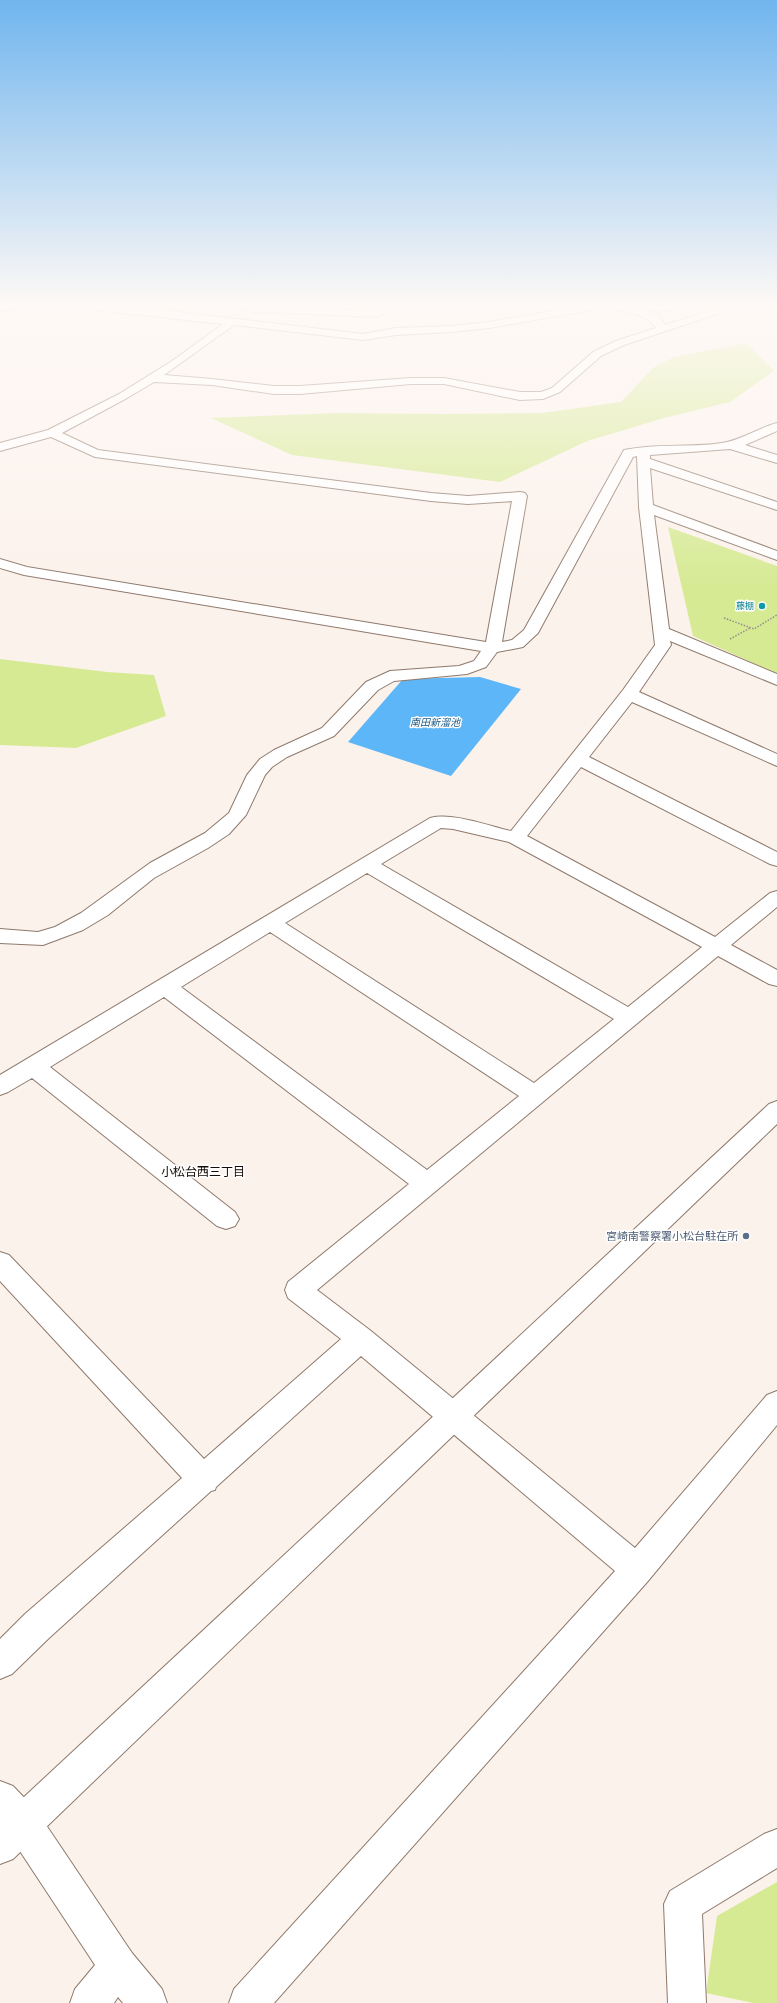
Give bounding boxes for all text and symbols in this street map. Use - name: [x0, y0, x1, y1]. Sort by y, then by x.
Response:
- place label: 藤棚: [736, 601, 754, 611]
- marker: 藤棚: [757, 601, 767, 611]
- water label: 南田新溜池: [410, 717, 461, 728]
- district label: 小松台西三丁目: [161, 1165, 245, 1178]
- place label: 宮崎南警察署小松台駐在所: [606, 1230, 739, 1242]
- marker: 宮崎南警察署小松台駐在所: [741, 1231, 751, 1241]

